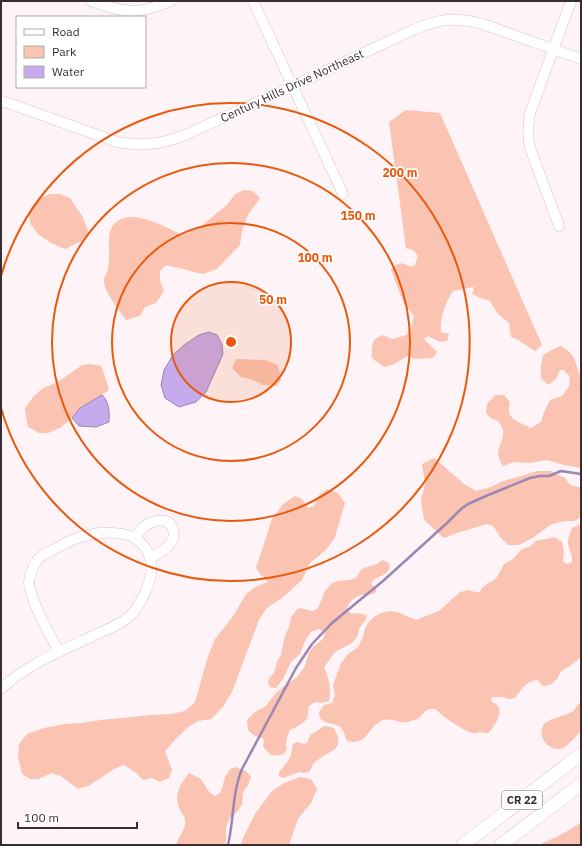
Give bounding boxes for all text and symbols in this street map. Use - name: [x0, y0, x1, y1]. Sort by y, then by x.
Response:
- legend: [16, 16, 146, 88]
- text: Road: [52, 24, 80, 39]
- text: Park: [52, 44, 77, 59]
- street label: Century Hills Drive Northeast: [218, 46, 366, 125]
- text: Water: [52, 64, 85, 79]
- text: 200 m: [382, 165, 418, 180]
- text: 150 m: [340, 208, 376, 223]
- text: 100 m: [297, 250, 333, 265]
- text: 50 m: [259, 292, 287, 307]
- centre of rings: [224, 335, 238, 349]
- road number: CR 22: [502, 791, 542, 809]
- scale bar: [18, 804, 137, 830]
- text: 100 m: [24, 810, 59, 825]

